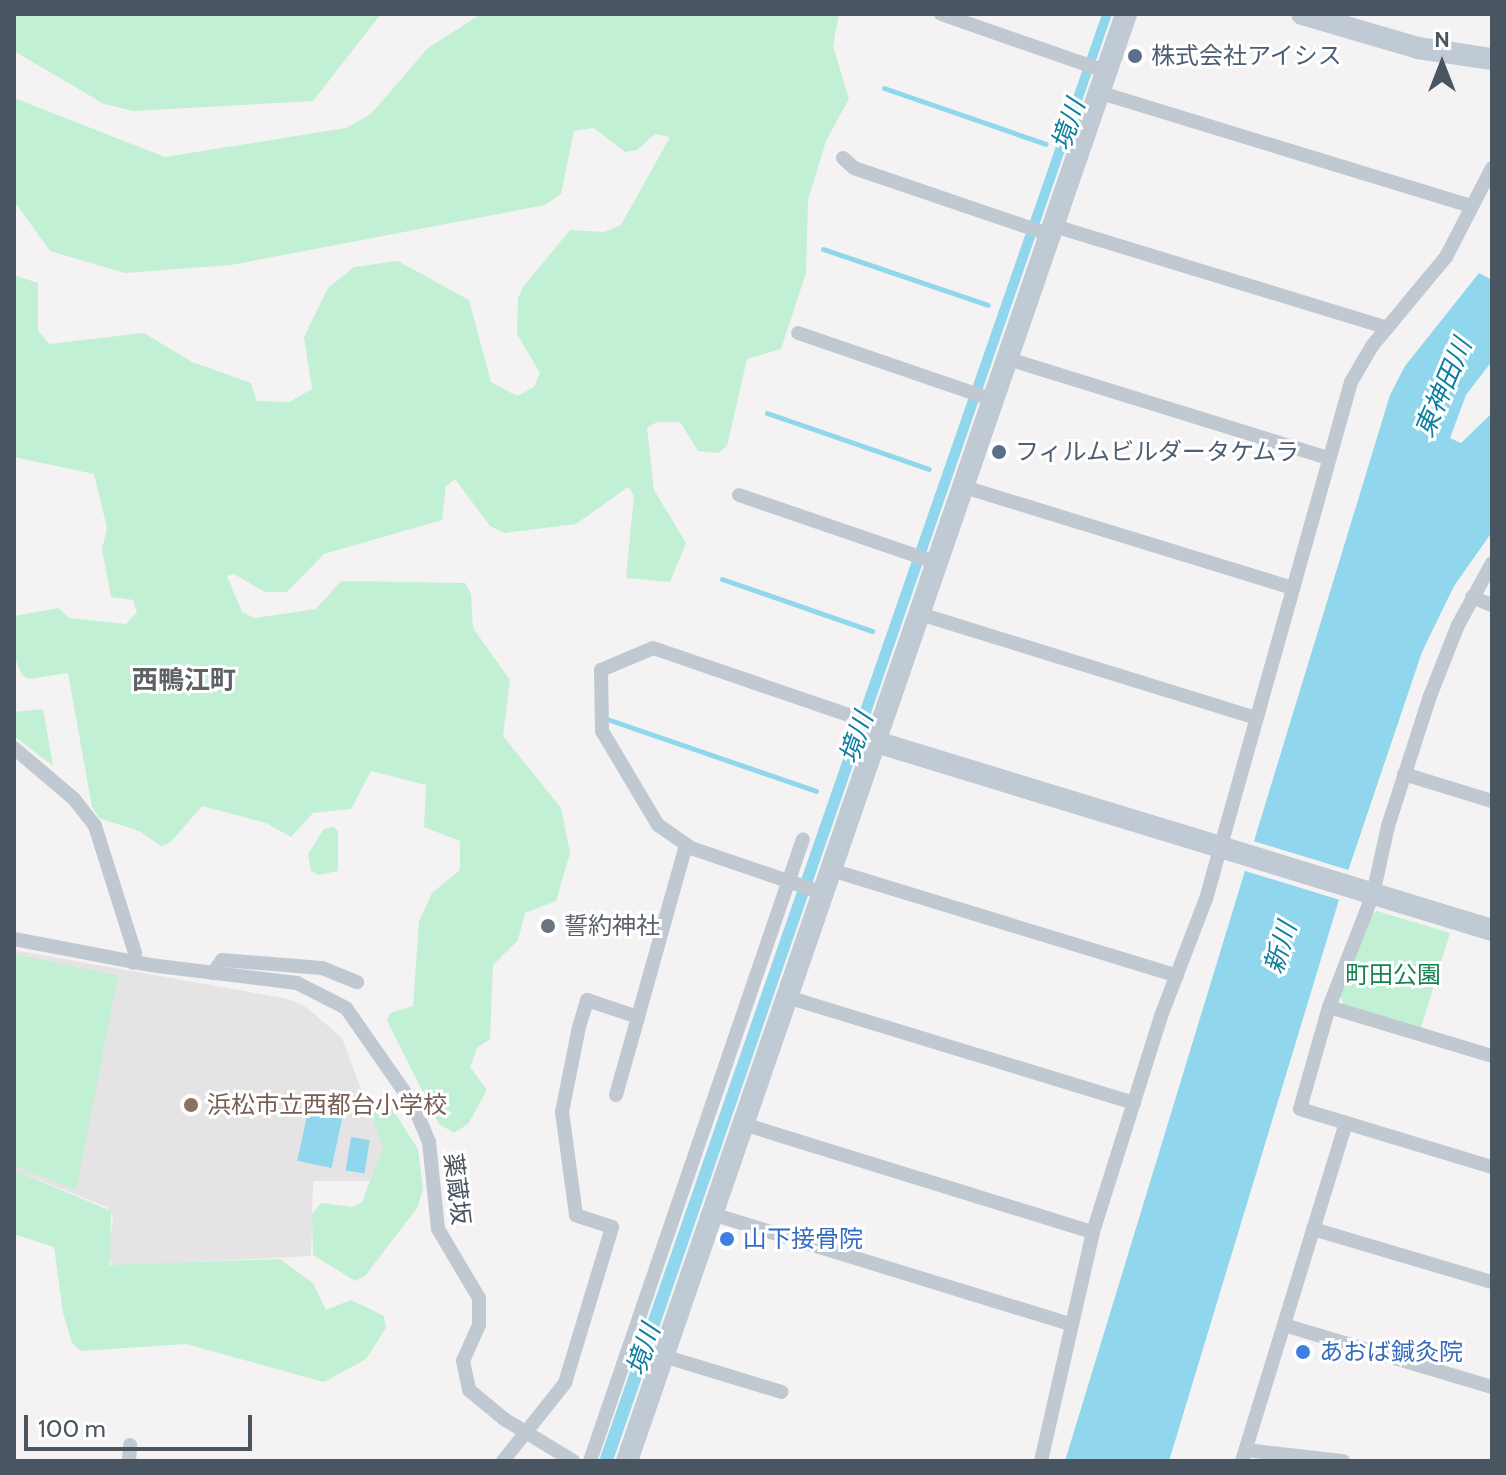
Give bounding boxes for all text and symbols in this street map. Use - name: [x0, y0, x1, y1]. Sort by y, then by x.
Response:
- north arrow: [1402, 24, 1482, 104]
- text: N: [1434, 26, 1450, 53]
- place label: 株式会社アイシス: [1151, 42, 1343, 70]
- marker: 株式会社アイシス: [1126, 47, 1144, 65]
- water label: 境川: [1046, 95, 1092, 155]
- water label: 東神田川: [1409, 334, 1479, 442]
- place label: フィルムビルダータケムラ: [1015, 438, 1303, 466]
- marker: フィルムビルダータケムラ: [990, 443, 1008, 461]
- district label: 西鴨江町: [132, 665, 236, 697]
- water label: 境川: [834, 708, 880, 768]
- place label: 誓約神社: [564, 912, 660, 940]
- marker: 誓約神社: [539, 917, 557, 935]
- water label: 新川: [1258, 919, 1304, 977]
- park label: 町田公園: [1345, 961, 1441, 989]
- place label: 浜松市立西都台小学校: [207, 1091, 447, 1119]
- marker: 浜松市立西都台小学校: [182, 1096, 200, 1114]
- street label: 薬蔵坂: [438, 1152, 476, 1226]
- place label: 山下接骨院: [743, 1225, 863, 1253]
- marker: 山下接骨院: [718, 1230, 736, 1248]
- water label: 境川: [621, 1320, 667, 1380]
- place label: あおば鍼灸院: [1319, 1338, 1463, 1366]
- marker: あおば鍼灸院: [1294, 1343, 1312, 1361]
- scale bar: [28, 1399, 256, 1449]
- text: 100 m: [38, 1414, 106, 1443]

